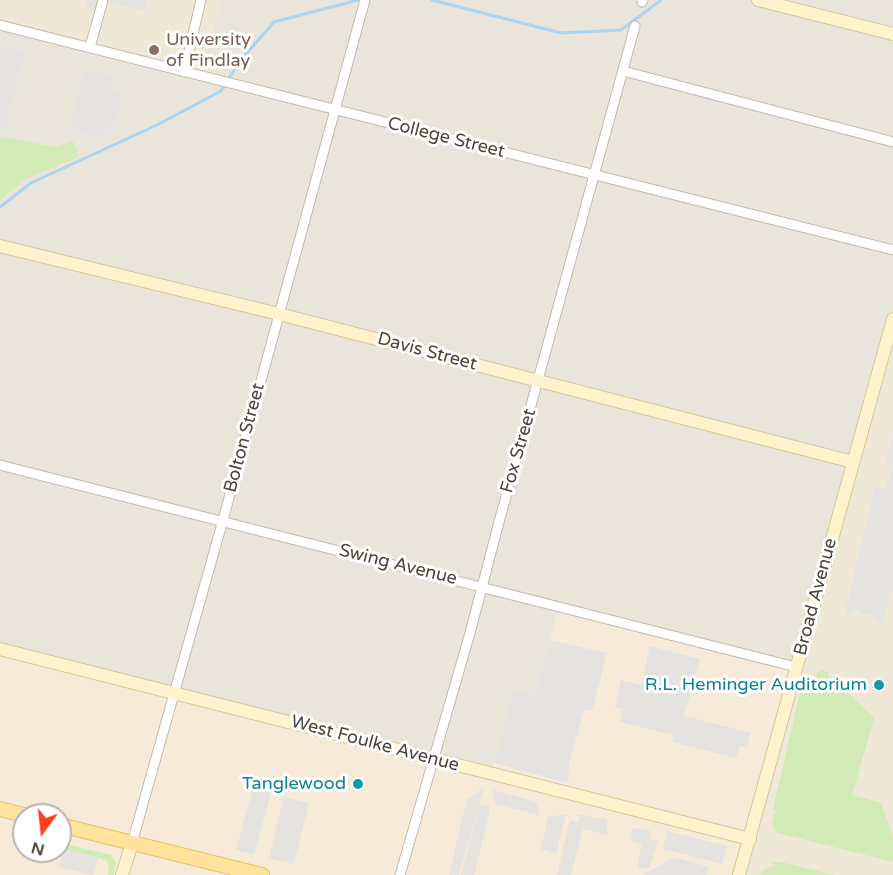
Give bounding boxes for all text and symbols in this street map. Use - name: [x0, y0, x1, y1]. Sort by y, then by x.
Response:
- place label: University of Findlay: [166, 29, 251, 72]
- marker: University of Findlay: [147, 43, 161, 57]
- street label: College Street: [385, 113, 507, 163]
- street label: Davis Street: [375, 328, 479, 376]
- street label: Bolton Street: [220, 381, 270, 495]
- street label: Fox Street: [497, 406, 541, 496]
- street label: Broad Avenue: [790, 536, 842, 658]
- street label: Swing Avenue: [337, 540, 459, 590]
- place label: R.L. Heminger Auditorium: [645, 674, 867, 696]
- marker: R.L. Heminger Auditorium: [872, 678, 886, 692]
- street label: West Foulke Avenue: [289, 711, 461, 777]
- place label: Tanglewood: [242, 773, 346, 795]
- marker: Tanglewood: [351, 777, 365, 791]
- north arrow: [12, 803, 72, 863]
- text: N: [29, 837, 47, 860]

